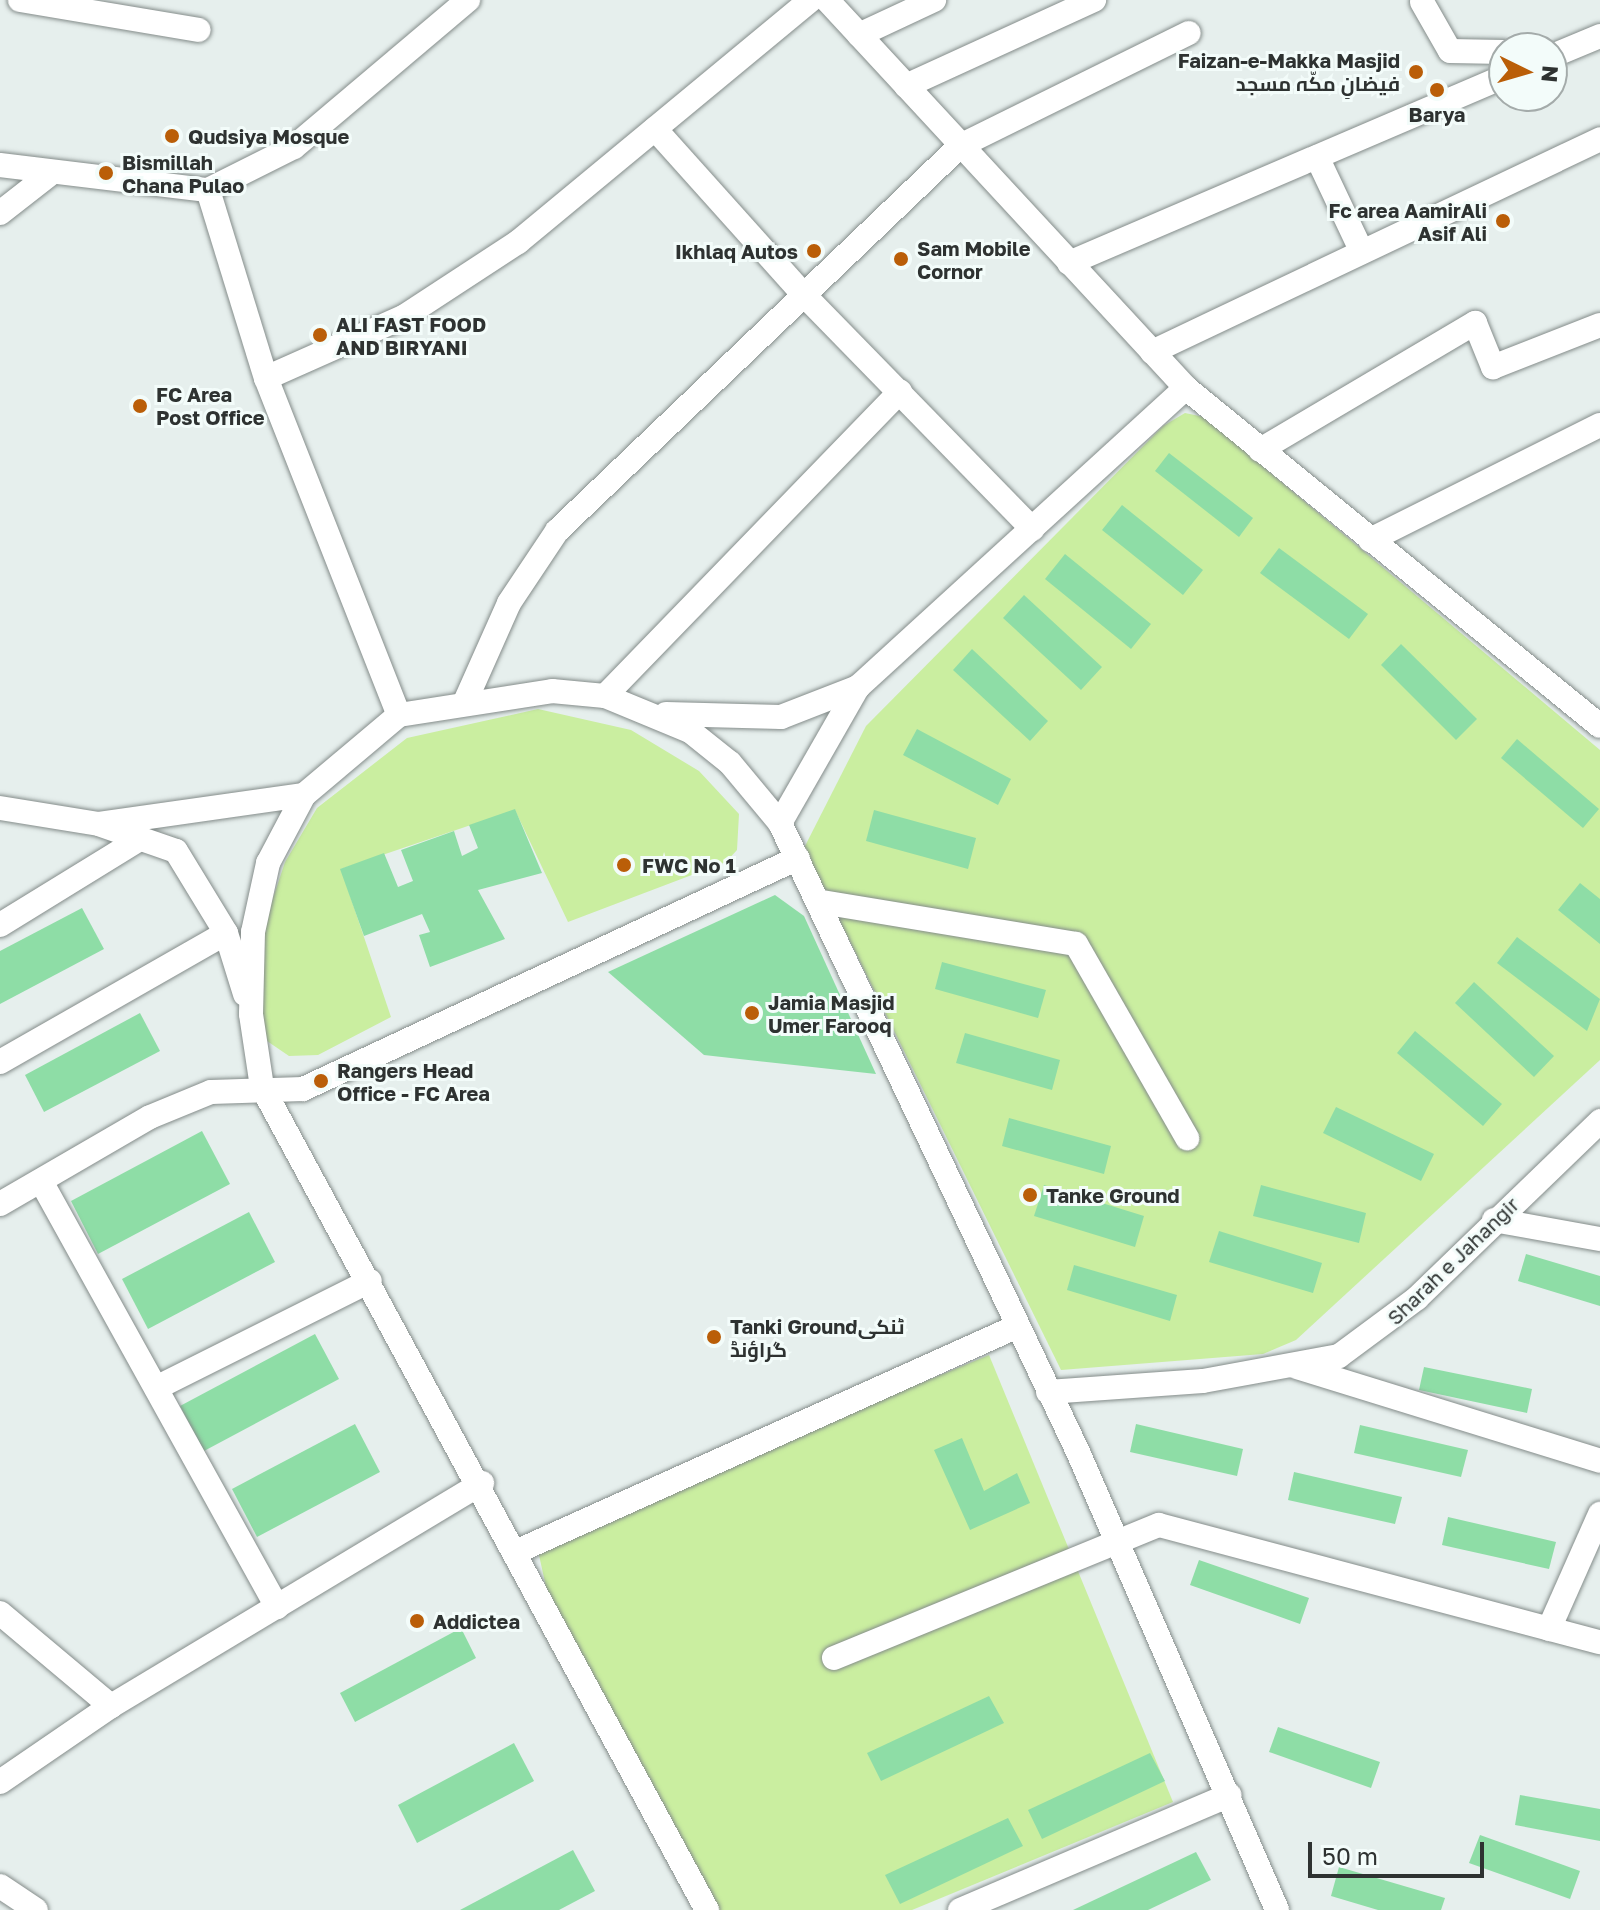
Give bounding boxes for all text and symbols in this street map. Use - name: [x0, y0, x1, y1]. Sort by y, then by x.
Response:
- north arrow: [1488, 32, 1568, 112]
- place label: Faizan-e-Makka Masjid فیضانِ مکّہ مسجد: [1178, 48, 1400, 95]
- marker: Faizan-e-Makka Masjid فیضانِ مکّہ مسجد: [1407, 63, 1425, 81]
- text: N: [1536, 64, 1565, 83]
- marker: Barya: [1428, 81, 1446, 99]
- place label: Barya: [1409, 102, 1465, 126]
- place label: Qudsiya Mosque: [188, 124, 349, 148]
- marker: Qudsiya Mosque: [163, 127, 181, 145]
- place label: Bismillah Chana Pulao: [122, 150, 244, 197]
- marker: Bismillah Chana Pulao: [97, 164, 115, 182]
- place label: Fc area AamirAli Asif Ali: [1329, 198, 1487, 245]
- marker: Fc area AamirAli Asif Ali: [1494, 212, 1512, 230]
- place label: Sam Mobile Cornor: [917, 236, 1030, 283]
- place label: Ikhlaq Autos: [675, 239, 798, 263]
- marker: Ikhlaq Autos: [805, 242, 823, 260]
- marker: Sam Mobile Cornor: [892, 250, 910, 268]
- place label: ALI FAST FOOD AND BIRYANI: [336, 312, 486, 359]
- marker: ALI FAST FOOD AND BIRYANI: [311, 326, 329, 344]
- place label: FC Area Post Office: [156, 382, 264, 429]
- marker: FC Area Post Office: [131, 397, 149, 415]
- place label: FWC No 1: [642, 853, 736, 877]
- marker: FWC No 1: [613, 854, 635, 876]
- place label: Jamia Masjid Umer Farooq: [768, 990, 894, 1037]
- marker: Jamia Masjid Umer Farooq: [743, 1004, 761, 1022]
- place label: Rangers Head Office - FC Area: [337, 1058, 490, 1105]
- marker: Rangers Head Office - FC Area: [312, 1072, 330, 1090]
- place label: Tanke Ground: [1046, 1183, 1180, 1207]
- marker: Tanke Ground: [1021, 1186, 1039, 1204]
- street label: Sharah e Jahangir: [1382, 1192, 1524, 1330]
- place label: Tanki Groundٹنکی گراؤنڈ: [730, 1314, 904, 1361]
- marker: Tanki Groundٹنکی گراؤنڈ: [705, 1328, 723, 1346]
- place label: Addictea: [433, 1609, 520, 1633]
- marker: Addictea: [408, 1612, 426, 1630]
- scale bar: [1312, 1826, 1488, 1876]
- text: 50 m: [1322, 1841, 1378, 1870]

